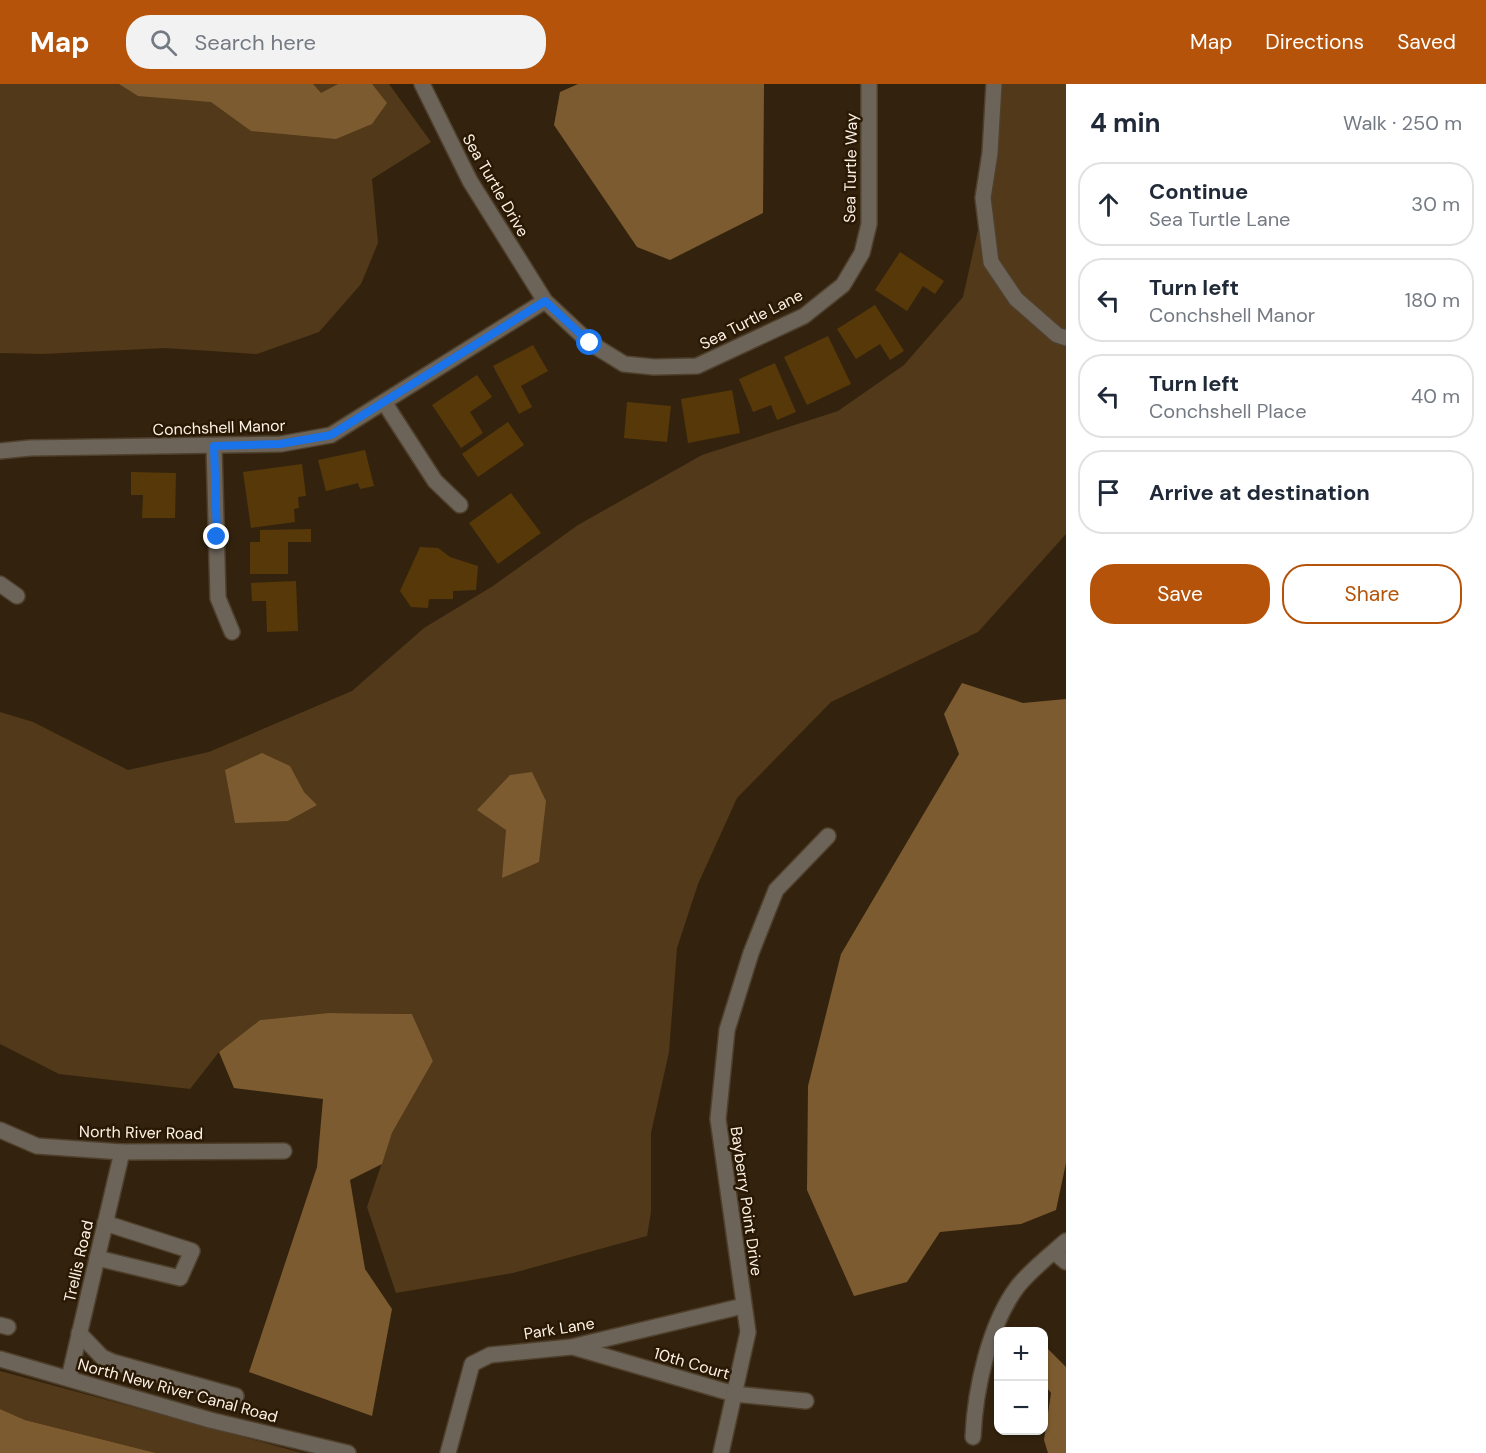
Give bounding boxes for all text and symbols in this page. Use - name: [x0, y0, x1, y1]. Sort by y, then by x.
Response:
- search box: [126, 15, 546, 69]
- text: Map: [30, 24, 90, 61]
- icon: search: [147, 26, 180, 59]
- text: Search here: [195, 28, 316, 57]
- text: Map: [1190, 28, 1232, 56]
- text: Directions: [1265, 28, 1364, 56]
- text: Saved: [1397, 28, 1456, 56]
- text: 4 min: [1090, 106, 1161, 140]
- text: Walk · 250 m: [1343, 110, 1462, 136]
- street label: Sea Turtle Way: [839, 113, 862, 223]
- street label: Sea Turtle Drive: [458, 130, 534, 241]
- text: Continue: [1149, 177, 1248, 206]
- icon: ahead: [1092, 188, 1125, 221]
- text: 30 m: [1411, 191, 1460, 217]
- text: Sea Turtle Lane: [1149, 206, 1290, 232]
- text: Turn left: [1149, 273, 1239, 302]
- street label: Sea Turtle Lane: [696, 284, 806, 354]
- icon: left: [1092, 284, 1125, 317]
- text: 180 m: [1405, 287, 1460, 313]
- text: Conchshell Manor: [1149, 302, 1315, 328]
- route start: [576, 329, 602, 355]
- text: Turn left: [1149, 369, 1239, 398]
- icon: left: [1092, 380, 1125, 413]
- text: 40 m: [1411, 383, 1460, 409]
- text: Conchshell Place: [1149, 398, 1307, 424]
- street label: Conchshell Manor: [152, 415, 286, 440]
- icon: arrive: [1092, 476, 1125, 509]
- text: Arrive at destination: [1149, 478, 1370, 507]
- route end: [203, 523, 229, 549]
- button: Save: [1090, 564, 1270, 624]
- button: Share: [1282, 564, 1462, 624]
- street label: North River Road: [79, 1121, 203, 1144]
- street label: Bayberry Point Drive: [726, 1125, 767, 1277]
- street label: Trellis Road: [59, 1218, 98, 1304]
- street label: Park Lane: [522, 1313, 596, 1344]
- map controls: [994, 1327, 1048, 1435]
- button: +: [994, 1327, 1048, 1381]
- street label: 10th Court: [651, 1343, 732, 1384]
- street label: North New River Canal Road: [76, 1354, 280, 1427]
- button: −: [994, 1381, 1048, 1435]

